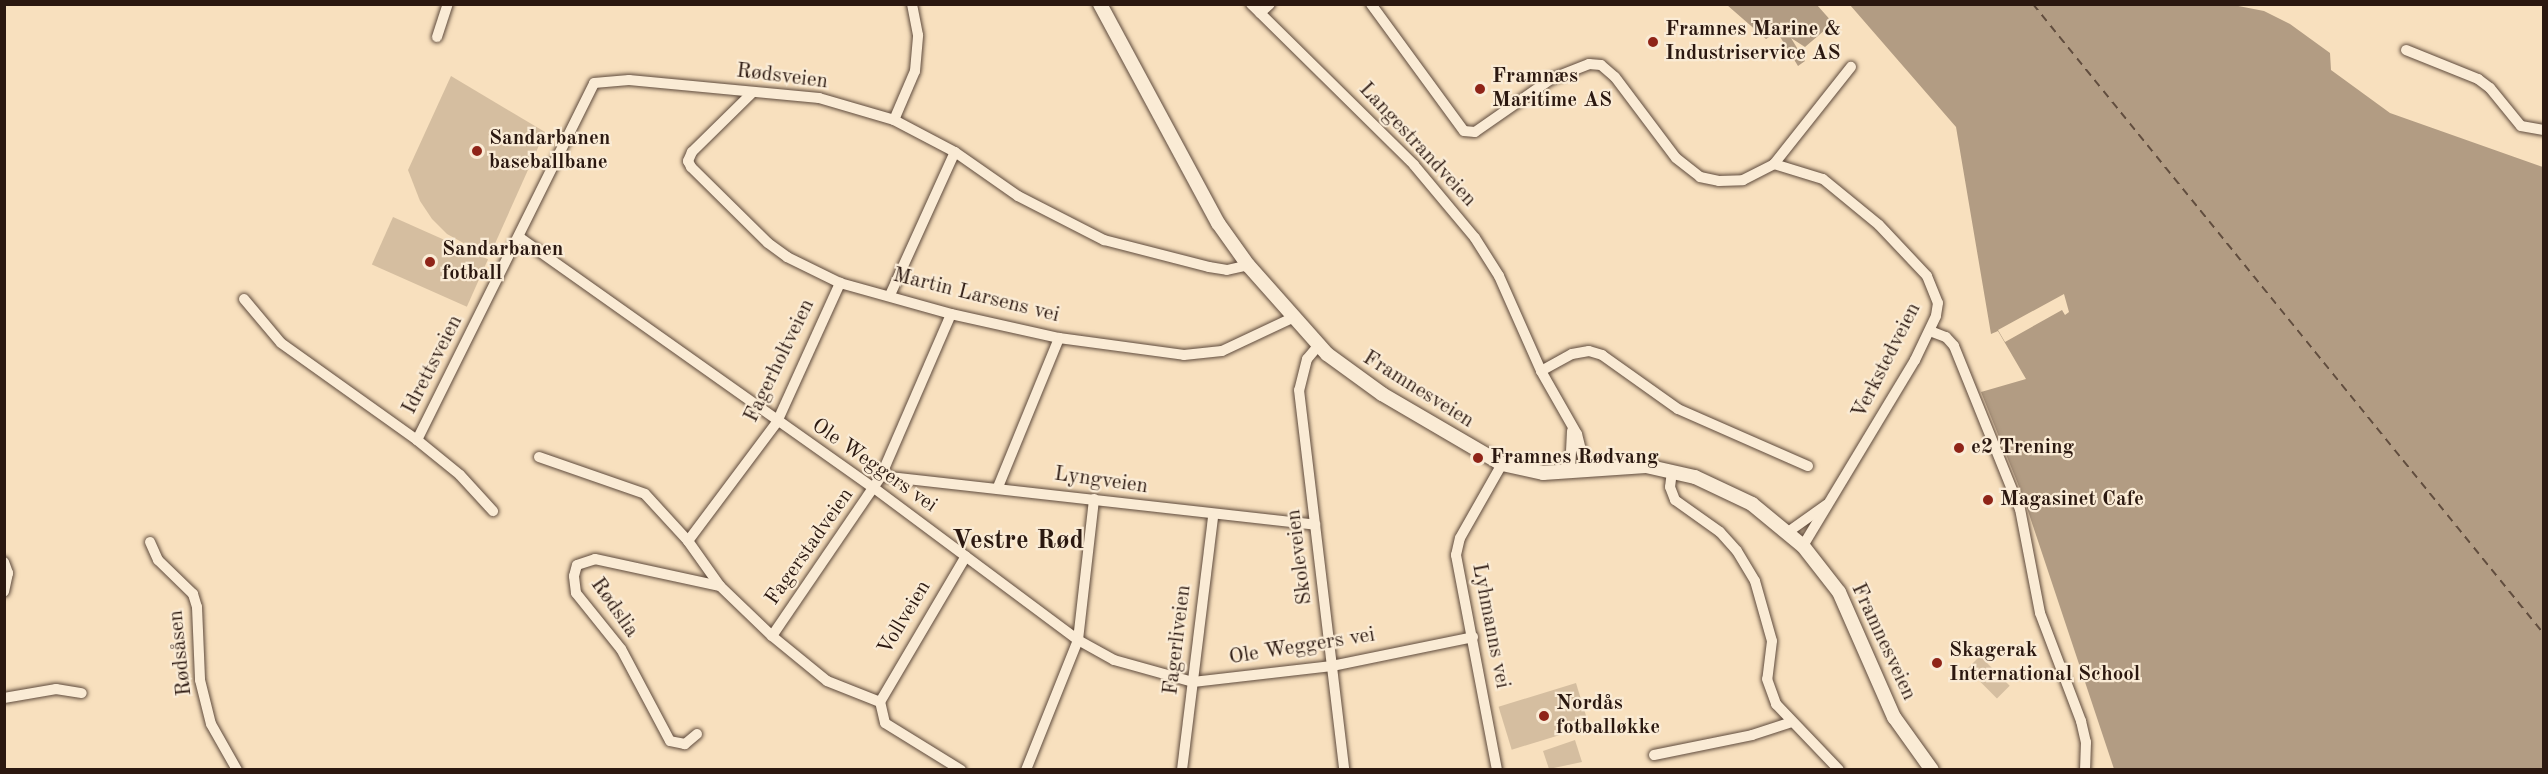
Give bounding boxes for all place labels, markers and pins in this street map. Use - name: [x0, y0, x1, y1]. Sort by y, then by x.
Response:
- place label: Framnes Marine & Industriservice AS: [1665, 17, 1841, 67]
- marker: Framnes Marine & Industriservice AS: [1646, 35, 1660, 49]
- place label: Framnæs Maritime AS: [1492, 64, 1612, 114]
- marker: Framnæs Maritime AS: [1473, 82, 1487, 96]
- place label: Sandarbanen baseballbane: [489, 126, 610, 176]
- marker: Sandarbanen baseballbane: [470, 144, 484, 158]
- place label: Sandarbanen fotball: [442, 237, 563, 287]
- marker: Sandarbanen fotball: [423, 255, 437, 269]
- place label: e2 Trening: [1971, 435, 2074, 461]
- marker: e2 Trening: [1952, 441, 1966, 455]
- place label: Framnes Rødvang: [1490, 445, 1659, 471]
- marker: Framnes Rødvang: [1471, 451, 1485, 465]
- place label: Magasinet Cafe: [2000, 487, 2144, 513]
- marker: Magasinet Cafe: [1981, 493, 1995, 507]
- place label: Skagerak International School: [1949, 638, 2140, 688]
- marker: Skagerak International School: [1930, 656, 1944, 670]
- place label: Nordås fotballøkke: [1556, 691, 1660, 741]
- marker: Nordås fotballøkke: [1537, 709, 1551, 723]

